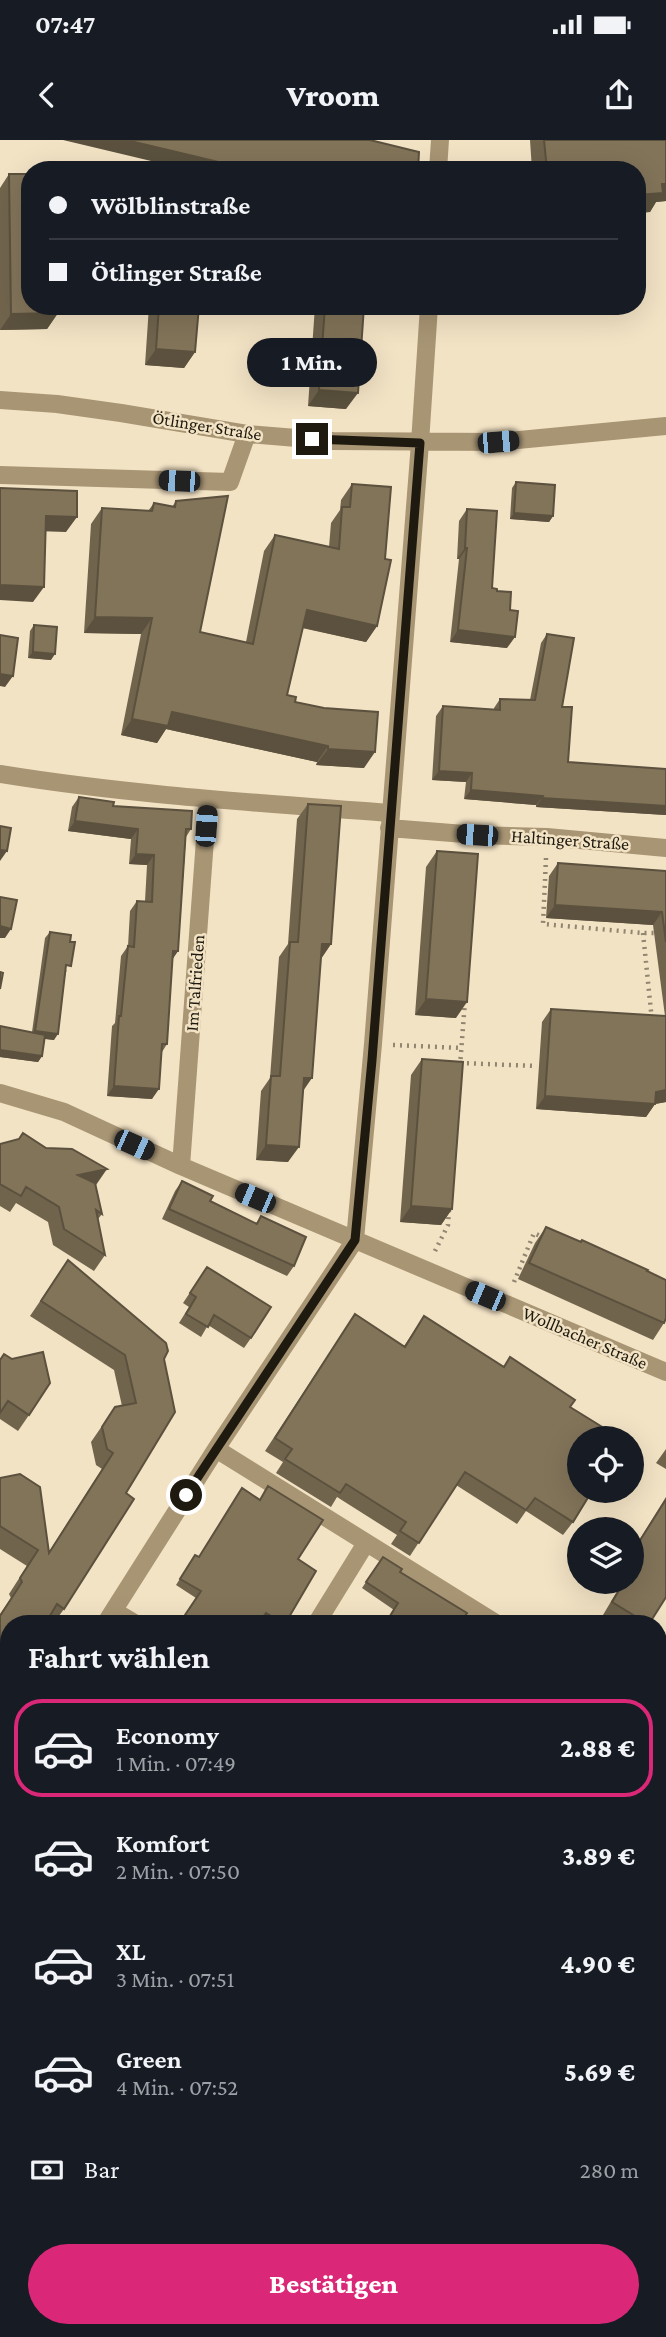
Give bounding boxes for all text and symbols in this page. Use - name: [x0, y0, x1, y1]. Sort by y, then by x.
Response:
- text: 07:47: [35, 10, 95, 39]
- icon: back: [28, 76, 66, 114]
- icon: share: [600, 76, 638, 114]
- text: Vroom: [287, 77, 379, 113]
- text: Wölblinstraße: [91, 191, 250, 220]
- text: Ötlinger Straße: [91, 258, 262, 287]
- callout: 1 Min.: [247, 338, 377, 386]
- text: 1 Min.: [281, 349, 343, 375]
- street label: Ötlinger Straße: [151, 408, 263, 445]
- route end: [296, 423, 328, 455]
- car: [477, 430, 520, 454]
- car: [158, 470, 201, 492]
- car: [195, 804, 218, 848]
- car: [456, 823, 499, 847]
- street label: Haltinger Straße: [510, 826, 630, 854]
- street label: Im Talfrieden: [182, 934, 208, 1032]
- car: [111, 1127, 158, 1163]
- car: [232, 1180, 279, 1216]
- car: [462, 1278, 509, 1314]
- street label: Wollbacher Straße: [520, 1303, 650, 1373]
- map controls: [567, 1426, 644, 1594]
- button: locate: [567, 1426, 644, 1503]
- route start: [170, 1479, 202, 1511]
- button: layers: [567, 1517, 644, 1594]
- text: Fahrt wählen: [28, 1639, 210, 1675]
- icon: car: [32, 1717, 95, 1780]
- text: Economy: [116, 1721, 219, 1750]
- text: 2.88 €: [560, 1734, 635, 1763]
- text: 1 Min. · 07:49: [116, 1750, 236, 1776]
- icon: car: [32, 1825, 95, 1888]
- text: Komfort: [116, 1829, 209, 1858]
- text: 3.89 €: [562, 1842, 635, 1871]
- text: 2 Min. · 07:50: [116, 1858, 240, 1884]
- icon: car: [32, 1933, 95, 1996]
- text: XL: [116, 1937, 145, 1966]
- text: 4.90 €: [560, 1950, 635, 1979]
- text: 3 Min. · 07:51: [116, 1966, 234, 1992]
- icon: car: [32, 2041, 95, 2104]
- text: Green: [116, 2045, 182, 2074]
- text: 5.69 €: [564, 2058, 635, 2087]
- text: 4 Min. · 07:52: [116, 2074, 238, 2100]
- icon: cash: [28, 2151, 66, 2189]
- text: Bar: [84, 2155, 120, 2184]
- text: 280 m: [580, 2157, 639, 2183]
- button: Bestätigen: [28, 2244, 639, 2324]

